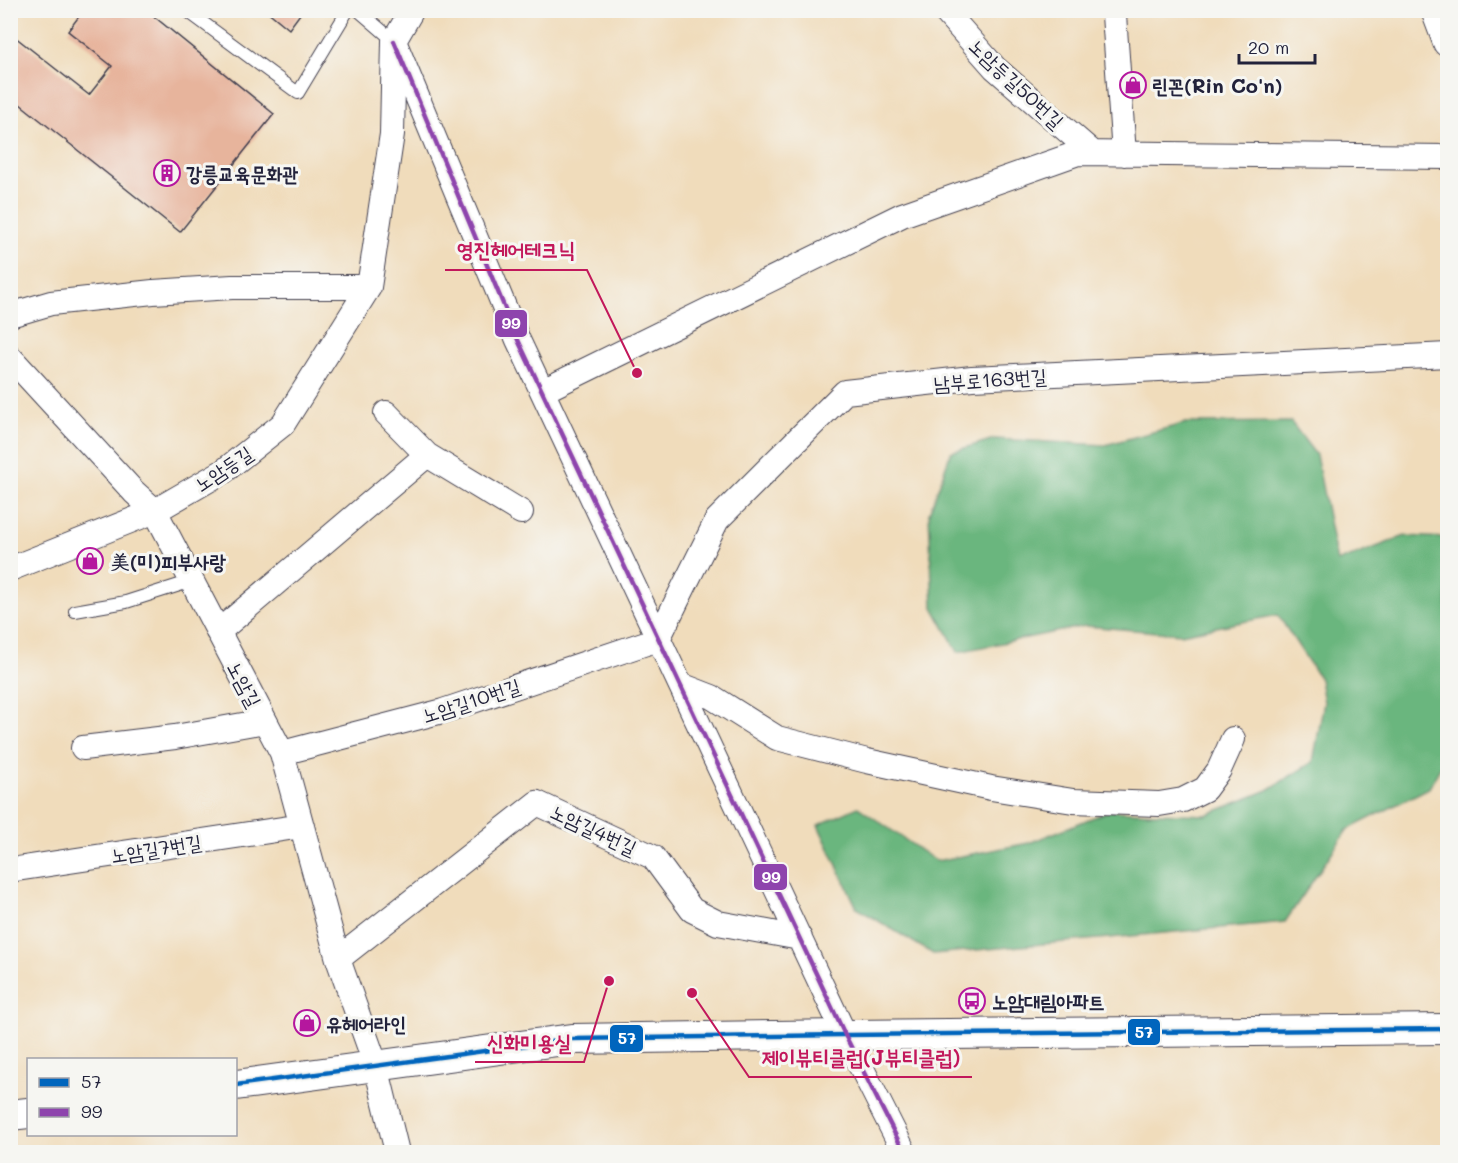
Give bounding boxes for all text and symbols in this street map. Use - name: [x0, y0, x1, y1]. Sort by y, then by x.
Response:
- scale bar: [1239, 27, 1316, 65]
- street label: 노암등길50번길: [964, 32, 1070, 134]
- text: 20 m: [1248, 35, 1289, 59]
- shop icon: 린꼰(Rin Co'n): [1118, 70, 1148, 100]
- place label: 린꼰(Rin Co'n): [1152, 72, 1282, 98]
- building icon: 강릉교육문화관: [152, 158, 182, 188]
- place label: 강릉교육문화관: [186, 160, 299, 186]
- callout: 영진헤어테크닉: [445, 231, 587, 270]
- text: 영진헤어테크닉: [457, 235, 575, 262]
- line badge: 99: [494, 309, 528, 338]
- text: 99: [501, 312, 521, 333]
- street label: 남부로163번길: [933, 362, 1047, 396]
- street label: 노암등길: [189, 439, 257, 497]
- shop icon: 美(미)피부사랑: [75, 546, 105, 576]
- place label: 美(미)피부사랑: [110, 548, 226, 574]
- street label: 노암길: [222, 657, 268, 711]
- street label: 노암길10번길: [419, 672, 523, 728]
- street label: 노암길4번길: [547, 798, 641, 860]
- street label: 노암길7번길: [109, 828, 203, 868]
- line badge: 99: [753, 863, 788, 891]
- text: 99: [761, 866, 781, 887]
- bus stop icon: 노암대림아파트: [957, 986, 987, 1016]
- place label: 노암대림아파트: [992, 988, 1105, 1014]
- shop icon: 유헤어라인: [292, 1008, 322, 1038]
- place label: 유헤어라인: [326, 1010, 406, 1036]
- line badge: 57: [1127, 1018, 1161, 1046]
- text: 57: [1135, 1021, 1153, 1042]
- callout: 신화미용실: [475, 1023, 584, 1062]
- line badge: 57: [609, 1024, 644, 1053]
- text: 57: [618, 1027, 636, 1048]
- text: 신화미용실: [487, 1028, 571, 1055]
- callout: 제이뷰티클럽(J뷰티클럽): [749, 1038, 972, 1077]
- text: 제이뷰티클럽(J뷰티클럽): [762, 1043, 960, 1070]
- legend: [27, 1058, 237, 1136]
- text: 57: [81, 1069, 102, 1093]
- text: 99: [81, 1099, 103, 1123]

